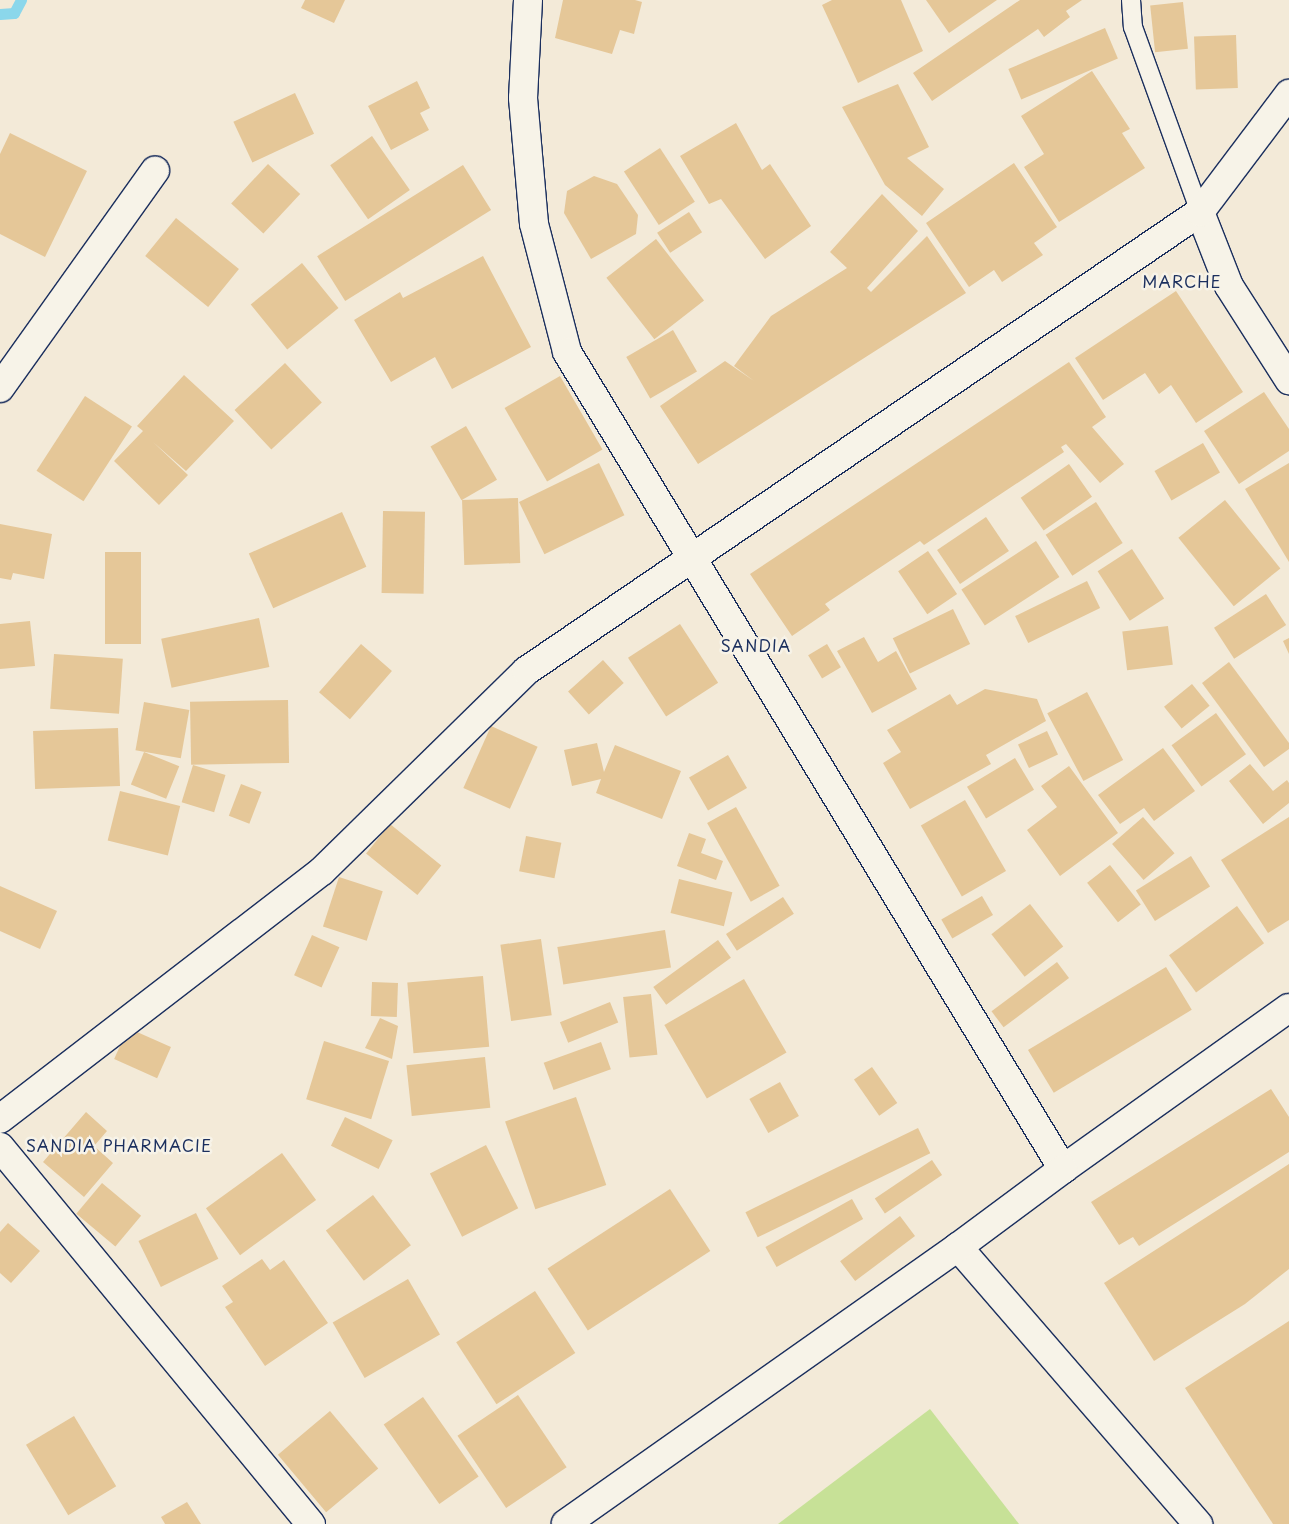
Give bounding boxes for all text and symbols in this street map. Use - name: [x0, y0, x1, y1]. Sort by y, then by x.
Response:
- district label: MARCHE: [1142, 271, 1222, 291]
- district label: SANDIA: [719, 635, 793, 655]
- district label: SANDIA PHARMACIE: [23, 1135, 215, 1155]

